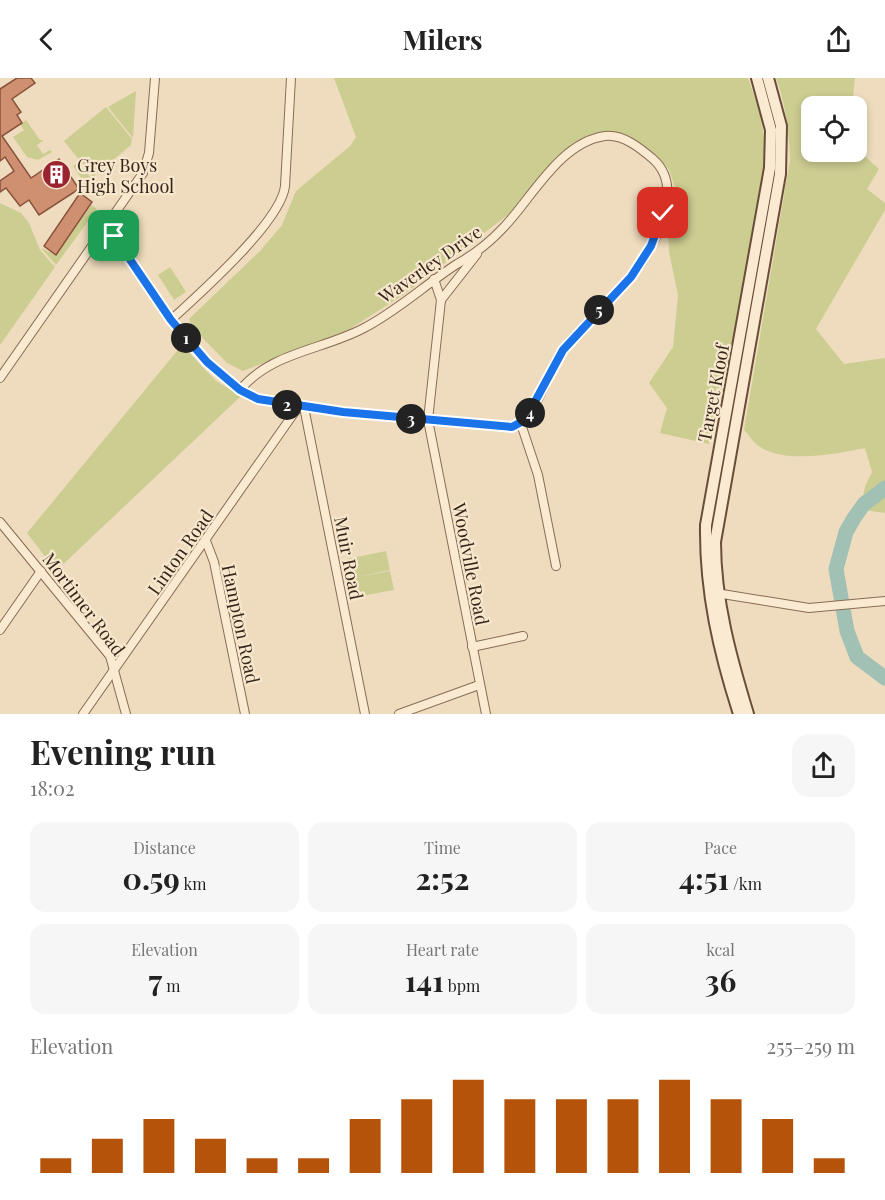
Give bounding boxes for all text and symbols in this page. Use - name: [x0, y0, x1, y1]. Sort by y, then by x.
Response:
- text: Milers: [402, 21, 483, 57]
- icon: back: [30, 23, 63, 56]
- icon: share: [822, 23, 855, 56]
- map controls: [801, 96, 867, 162]
- button: locate: [801, 96, 867, 162]
- place label: Grey Boys High School: [77, 153, 174, 198]
- building icon: Grey Boys High School: [40, 159, 72, 191]
- pin: [637, 187, 688, 238]
- icon: check: [646, 196, 679, 229]
- pin: [88, 210, 139, 261]
- icon: arrive: [97, 219, 130, 252]
- street label: Waverley Drive: [373, 220, 486, 309]
- pin: 5: [584, 295, 614, 325]
- text: 5: [595, 299, 603, 320]
- pin: 1: [171, 323, 201, 353]
- text: 1: [183, 327, 189, 348]
- street label: Target Kloof: [692, 340, 735, 444]
- pin: 2: [272, 390, 302, 420]
- text: 2: [283, 394, 291, 415]
- pin: 4: [515, 398, 545, 428]
- text: 4: [526, 402, 534, 423]
- pin: 3: [396, 404, 426, 434]
- text: 3: [407, 408, 415, 429]
- street label: Woodville Road: [447, 500, 495, 628]
- street label: Linton Road: [142, 504, 219, 599]
- street label: Muir Road: [329, 514, 369, 602]
- street label: Mortimer Road: [37, 548, 131, 661]
- street label: Hampton Road: [217, 562, 265, 686]
- text: Evening run: [30, 729, 216, 773]
- button: share: [792, 734, 855, 797]
- text: 18:02: [30, 774, 75, 801]
- text: Distance: [133, 837, 196, 858]
- text: Time: [424, 837, 461, 858]
- text: Pace: [704, 837, 737, 858]
- text: 0.59: [123, 858, 180, 898]
- text: 2:52: [416, 858, 469, 898]
- text: 4:51: [679, 858, 729, 898]
- text: km: [180, 873, 206, 894]
- text: /km: [729, 873, 762, 894]
- text: Elevation: [131, 939, 198, 960]
- text: Heart rate: [406, 939, 479, 960]
- text: kcal: [706, 939, 735, 960]
- text: 7: [149, 960, 162, 1000]
- text: 141: [405, 960, 444, 1000]
- text: 36: [705, 960, 736, 1000]
- text: m: [162, 975, 180, 996]
- text: bpm: [444, 975, 480, 996]
- text: Elevation: [30, 1032, 113, 1059]
- text: 255–259 m: [767, 1032, 855, 1059]

